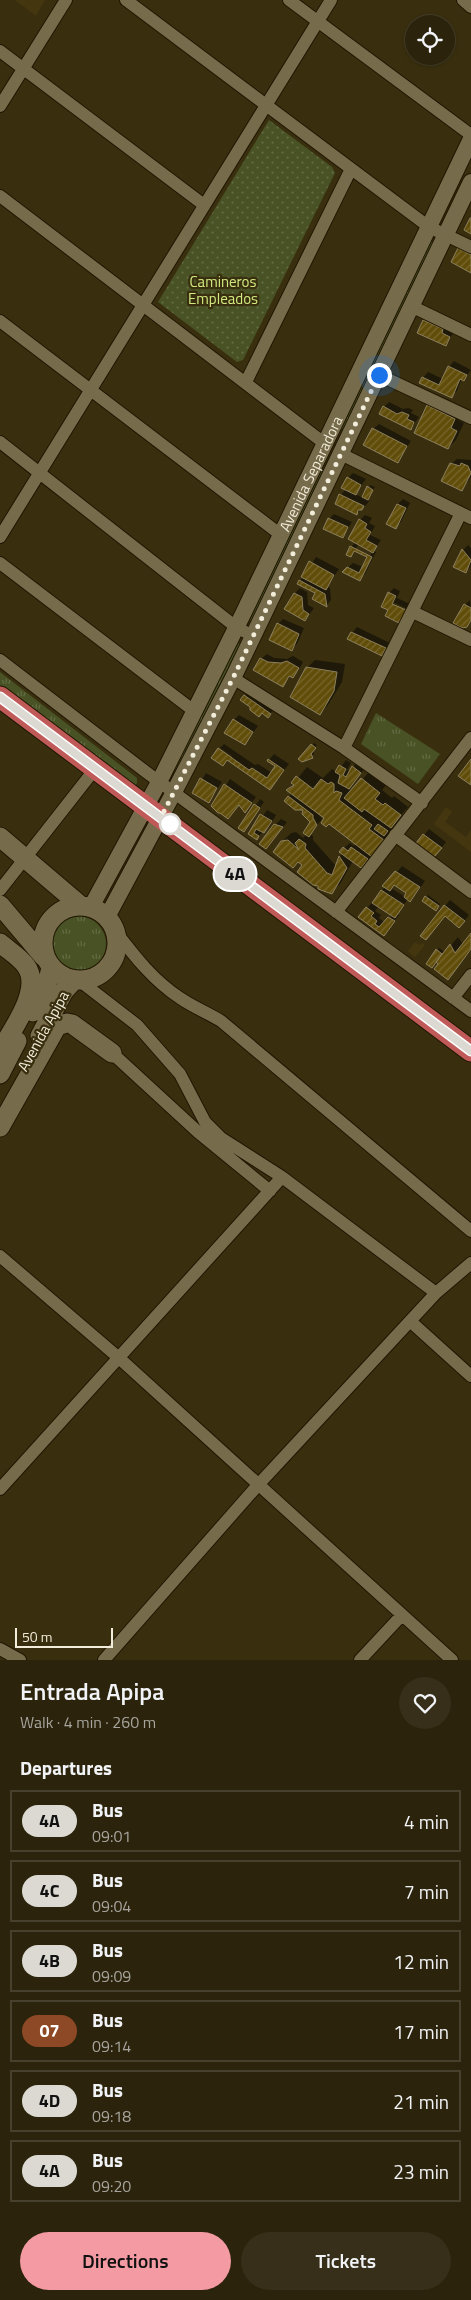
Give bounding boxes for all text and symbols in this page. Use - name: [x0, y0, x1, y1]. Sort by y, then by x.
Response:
- map controls: [405, 15, 455, 65]
- button: locate: [405, 15, 455, 65]
- park label: Camineros Empleados: [188, 270, 258, 310]
- your location: [367, 363, 392, 388]
- street label: Avenida Separadora: [273, 411, 348, 535]
- unlabelled marker: [159, 813, 181, 835]
- line badge: 4A: [212, 858, 258, 890]
- text: 4A: [225, 860, 245, 887]
- street label: Avenida Apipa: [11, 986, 75, 1075]
- scale bar: [15, 1625, 112, 1648]
- text: 50 m: [22, 1626, 52, 1647]
- text: Entrada Apipa: [20, 1673, 164, 1709]
- button: heart: [399, 1677, 451, 1729]
- text: Walk · 4 min · 260 m: [20, 1710, 156, 1734]
- text: Departures: [20, 1753, 112, 1782]
- text: Bus: [92, 1795, 123, 1824]
- text: 4A: [39, 1807, 60, 1834]
- text: 4 min: [404, 1807, 449, 1836]
- text: 09:01: [92, 1824, 131, 1848]
- text: Bus: [92, 1865, 123, 1894]
- text: 4C: [40, 1877, 59, 1904]
- text: 7 min: [404, 1877, 449, 1906]
- text: 09:04: [92, 1894, 131, 1918]
- text: Bus: [92, 1935, 123, 1964]
- text: 4B: [39, 1947, 60, 1974]
- text: 12 min: [393, 1947, 449, 1976]
- text: 09:09: [92, 1964, 131, 1988]
- text: Bus: [92, 2005, 123, 2034]
- text: 07: [39, 2017, 60, 2044]
- text: 17 min: [393, 2017, 449, 2046]
- text: 09:14: [92, 2034, 131, 2058]
- text: Bus: [92, 2075, 123, 2104]
- text: 4D: [39, 2087, 60, 2114]
- text: 21 min: [393, 2087, 449, 2116]
- text: 09:18: [92, 2104, 131, 2128]
- text: Bus: [92, 2145, 123, 2174]
- text: 4A: [39, 2157, 60, 2184]
- text: 23 min: [393, 2157, 449, 2186]
- text: 09:20: [92, 2174, 131, 2198]
- button: Directions: [20, 2232, 231, 2290]
- button: Tickets: [241, 2232, 451, 2290]

